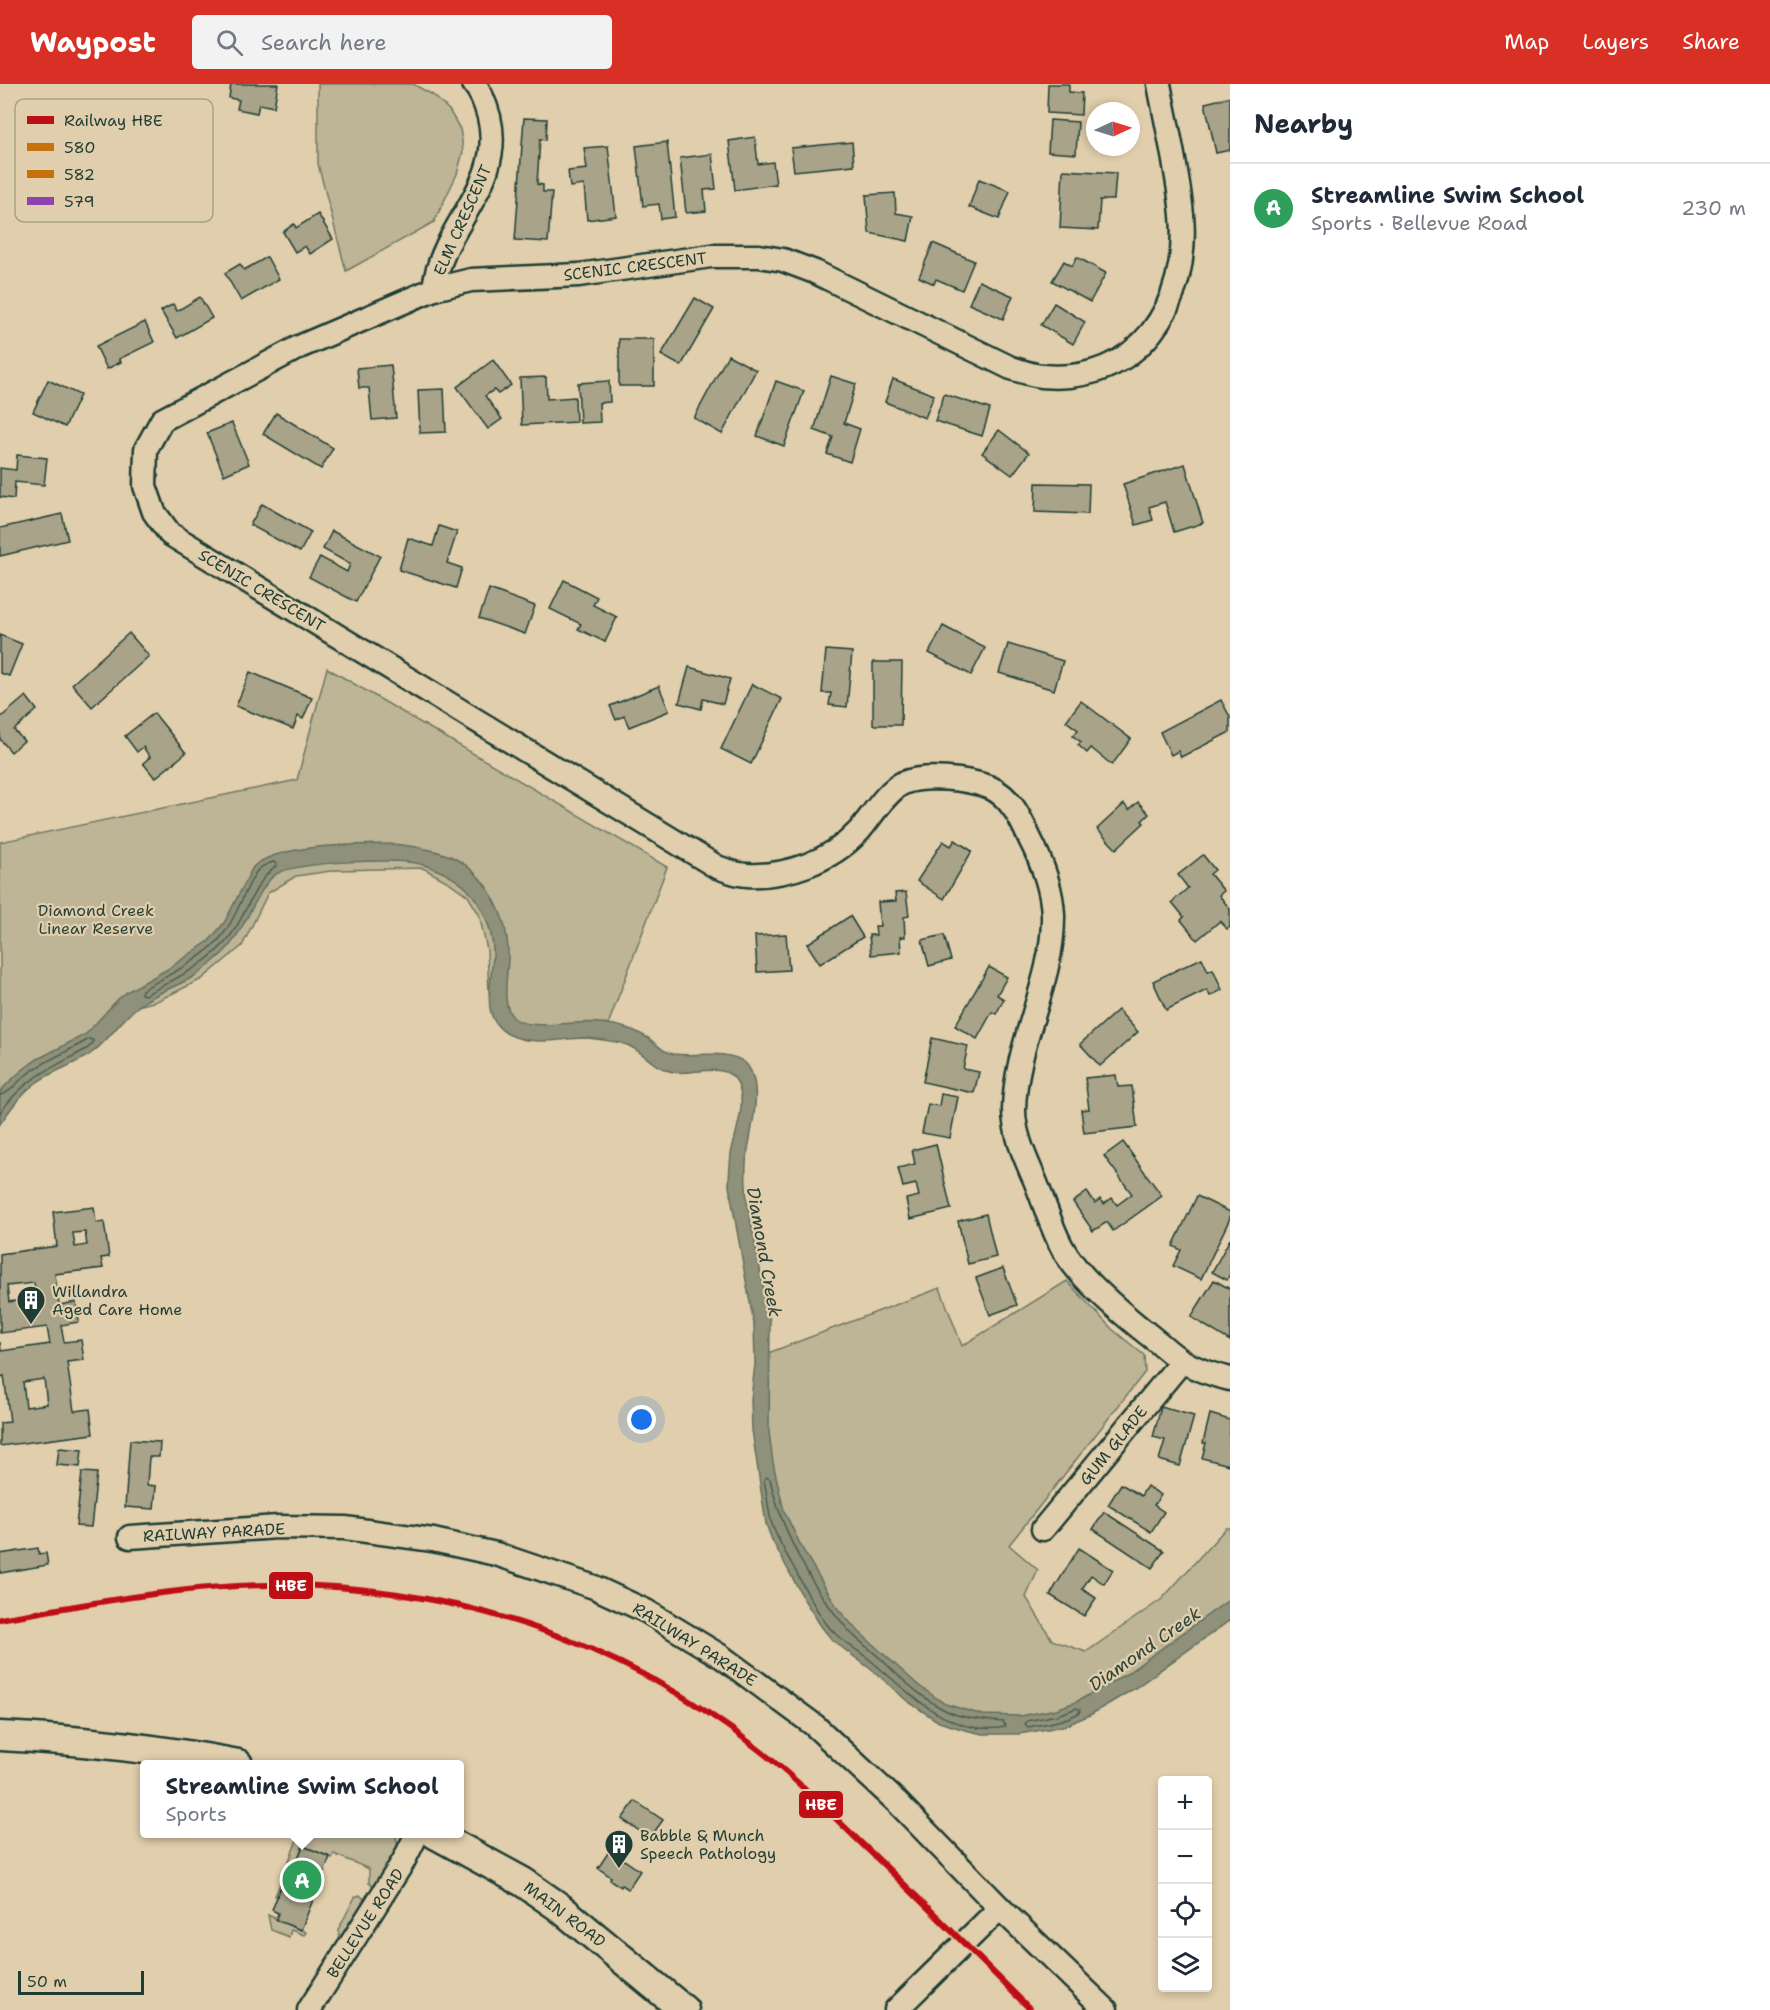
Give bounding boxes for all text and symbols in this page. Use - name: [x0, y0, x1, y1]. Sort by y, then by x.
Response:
- search box: [192, 15, 612, 69]
- text: Waypost: [30, 23, 156, 61]
- icon: search: [213, 26, 246, 59]
- text: Search here: [261, 28, 387, 57]
- text: Map: [1504, 28, 1549, 56]
- text: Layers: [1582, 28, 1649, 56]
- text: Share: [1682, 28, 1740, 56]
- legend: [15, 99, 213, 222]
- north arrow: [1086, 102, 1140, 156]
- text: Nearby: [1254, 106, 1353, 141]
- text: Railway HBE: [64, 110, 163, 131]
- text: 580: [64, 137, 96, 158]
- street label: ELM CRESCENT: [429, 161, 496, 279]
- text: 582: [64, 164, 95, 185]
- text: Streamline Swim School: [1311, 181, 1584, 210]
- text: 579: [64, 191, 95, 212]
- text: A: [1266, 195, 1281, 221]
- text: 230 m: [1681, 195, 1746, 221]
- text: Sports · Bellevue Road: [1311, 210, 1528, 236]
- street label: SCENIC CRESCENT: [562, 247, 708, 286]
- street label: SCENIC CRESCENT: [195, 544, 329, 637]
- park label: Diamond Creek Linear Reserve: [38, 900, 154, 939]
- water label: Diamond Creek: [741, 1185, 787, 1320]
- place label: Willandra Aged Care Home: [52, 1281, 182, 1320]
- building icon: Willandra Aged Care Home: [15, 1284, 47, 1326]
- street label: GUM GLADE: [1075, 1401, 1152, 1489]
- your location: [627, 1405, 656, 1434]
- street label: RAILWAY PARADE: [142, 1518, 286, 1547]
- line badge: HBE: [268, 1571, 314, 1600]
- text: HBE: [275, 1575, 307, 1596]
- street label: RAILWAY PARADE: [629, 1598, 761, 1691]
- water label: Diamond Creek: [1084, 1601, 1206, 1697]
- popup: [140, 1760, 464, 1838]
- text: Streamline Swim School: [165, 1772, 439, 1801]
- map controls: [1158, 1776, 1212, 1992]
- button: +: [1158, 1776, 1212, 1830]
- line badge: HBE: [798, 1790, 844, 1819]
- text: HBE: [805, 1794, 837, 1815]
- text: Sports: [165, 1801, 227, 1827]
- place label: Babble & Munch Speech Pathology: [640, 1825, 776, 1864]
- building icon: Babble & Munch Speech Pathology: [603, 1828, 635, 1870]
- button: −: [1158, 1830, 1212, 1884]
- pin: A: [282, 1858, 322, 1902]
- street label: BELLEVUE ROAD: [322, 1864, 409, 1982]
- street label: MAIN ROAD: [520, 1877, 610, 1952]
- button: locate: [1158, 1884, 1212, 1938]
- button: layers: [1158, 1938, 1212, 1992]
- scale bar: [18, 1968, 144, 1996]
- text: 50 m: [27, 1971, 67, 1992]

